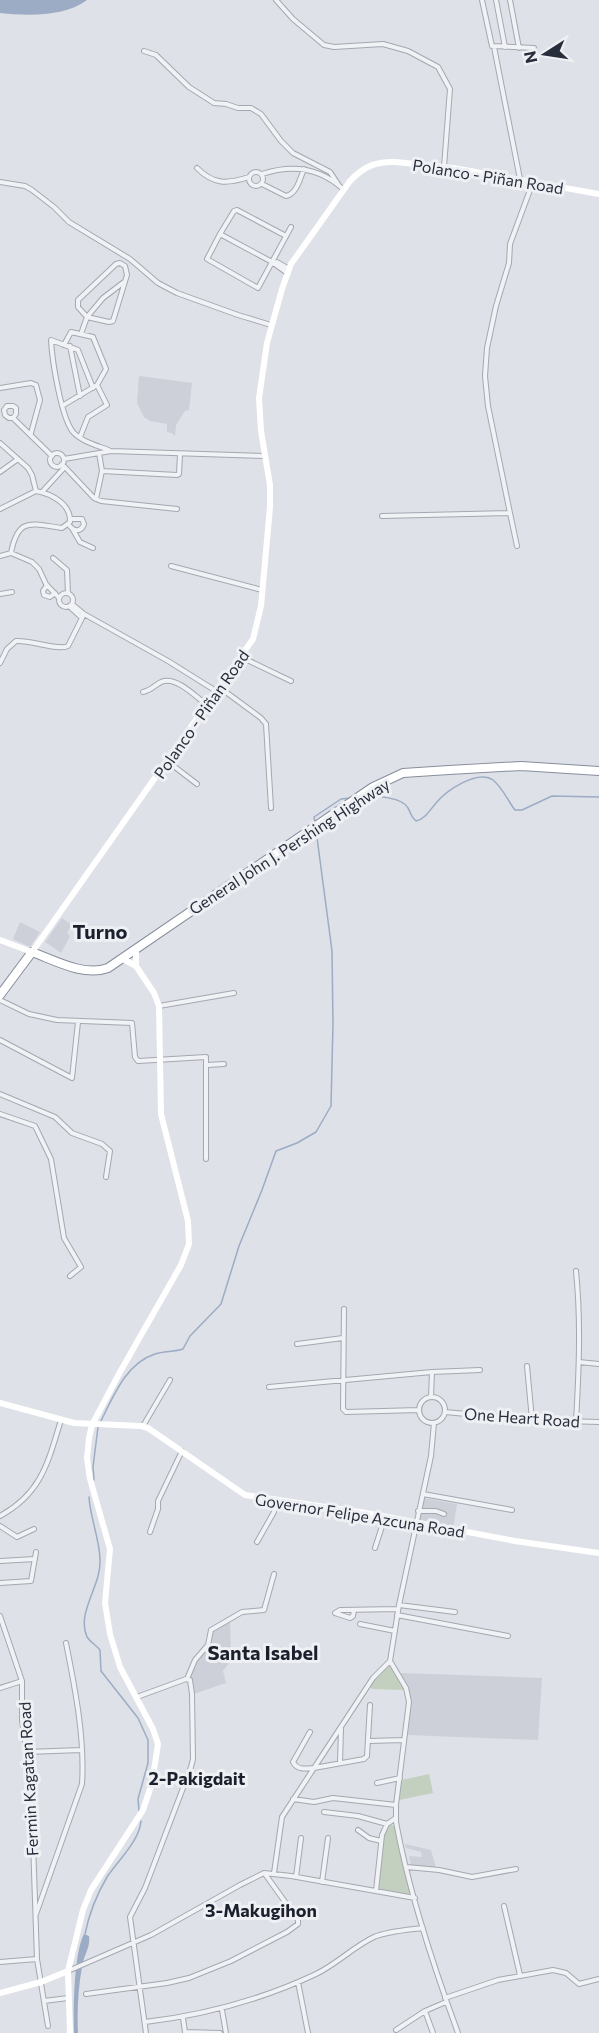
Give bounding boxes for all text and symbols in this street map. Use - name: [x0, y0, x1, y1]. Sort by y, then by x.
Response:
- north arrow: [515, 24, 575, 84]
- text: N: [519, 49, 540, 65]
- street label: Polanco - Piñan Road: [411, 155, 565, 197]
- street label: Polanco - Piñan Road: [149, 646, 253, 782]
- street label: General John J. Pershing Highway: [185, 774, 393, 918]
- district label: Turno: [73, 919, 127, 943]
- street label: One Heart Road: [464, 1403, 580, 1431]
- street label: Governor Felipe Azcuna Road: [254, 1489, 466, 1541]
- district label: Santa Isabel: [208, 1640, 318, 1664]
- street label: Fermin Kagatan Road: [14, 1701, 42, 1857]
- district label: 2-Pakigdait: [149, 1767, 246, 1789]
- district label: 3-Makugihon: [205, 1899, 317, 1921]

